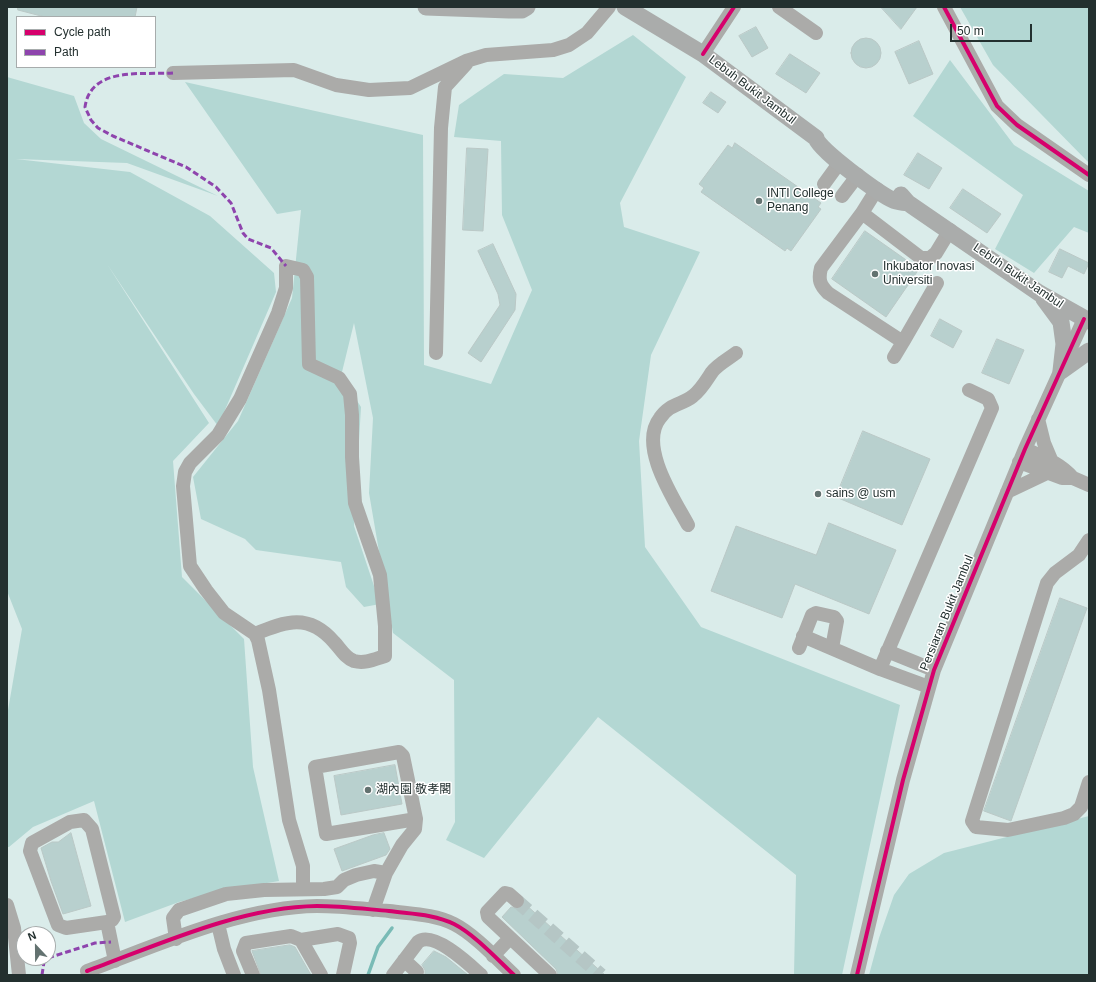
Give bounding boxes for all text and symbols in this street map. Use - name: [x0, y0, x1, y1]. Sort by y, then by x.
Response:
- legend: [16, 16, 156, 68]
- scale bar: [952, 16, 1034, 42]
- text: 50 m: [957, 24, 984, 38]
- text: Cycle path: [54, 25, 111, 39]
- text: Path: [54, 45, 79, 59]
- street label: Lebuh Bukit Jambul: [706, 53, 798, 127]
- place label: INTI College Penang: [767, 187, 834, 215]
- marker: INTI College Penang: [754, 196, 764, 206]
- street label: Lebuh Bukit Jambul: [970, 241, 1066, 311]
- place label: Inkubator Inovasi Universiti: [883, 260, 974, 288]
- marker: Inkubator Inovasi Universiti: [870, 269, 880, 279]
- place label: sains @ usm: [826, 487, 896, 501]
- marker: sains @ usm: [813, 489, 823, 499]
- street label: Persiaran Bukit Jambul: [917, 553, 977, 673]
- place label: 湖內園 敬孝閣: [376, 783, 451, 797]
- marker: 湖內園 敬孝閣: [363, 785, 373, 795]
- north arrow: [16, 926, 56, 966]
- text: N: [26, 929, 38, 943]

